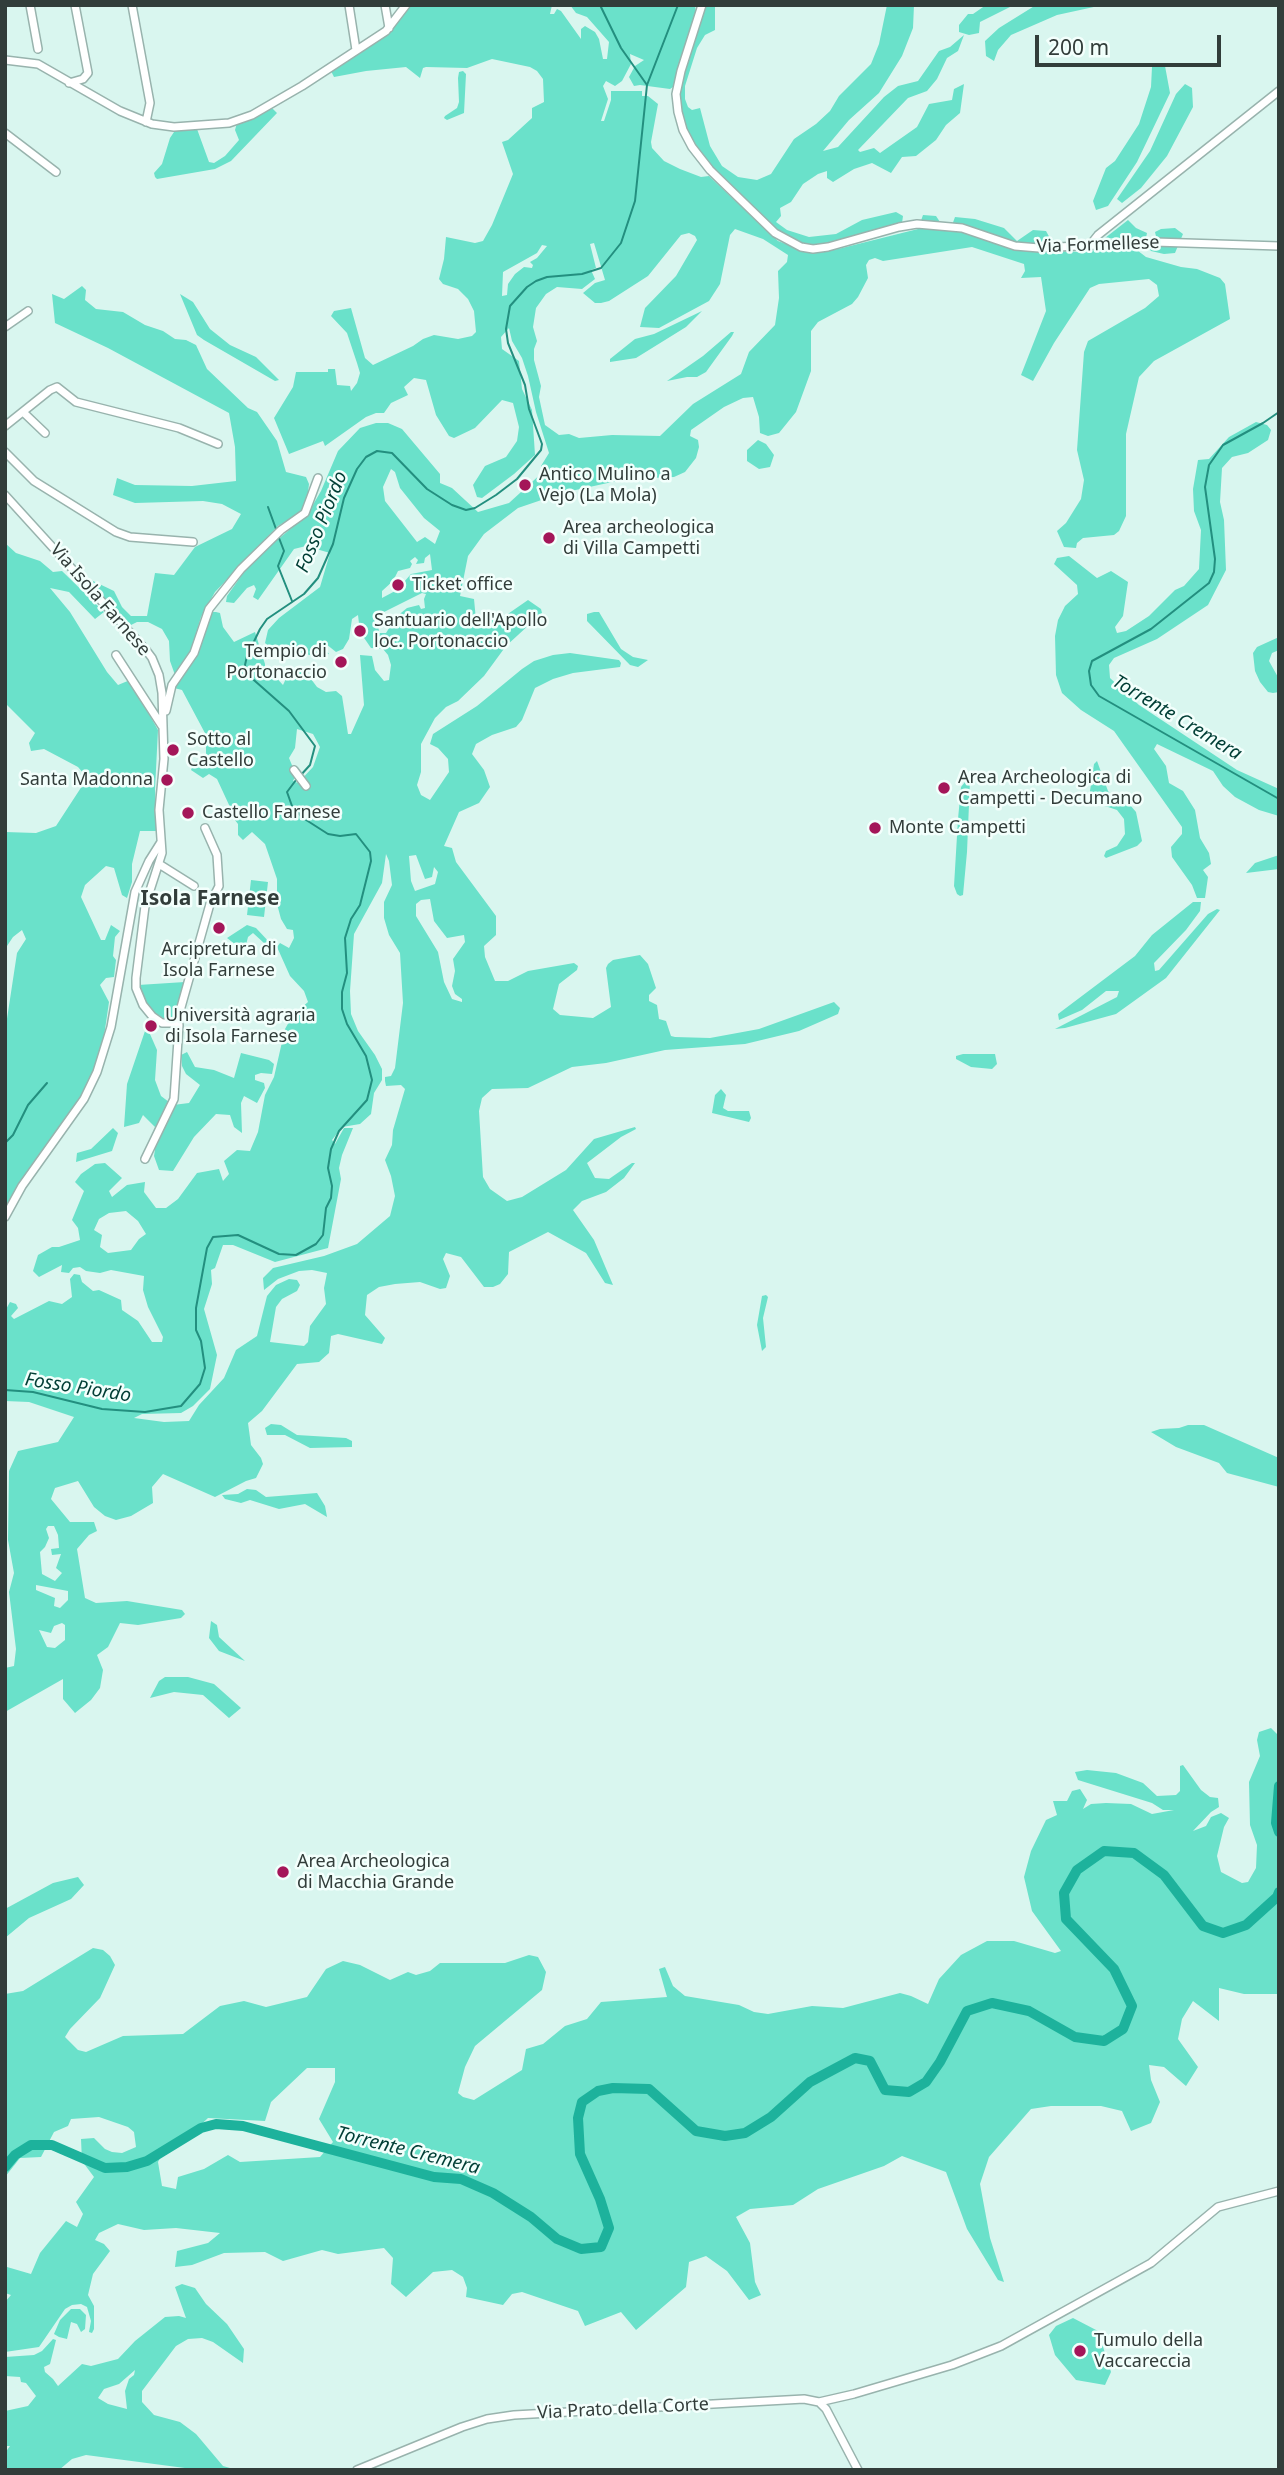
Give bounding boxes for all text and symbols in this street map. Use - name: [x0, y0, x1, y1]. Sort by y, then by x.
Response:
- scale bar: [1039, 21, 1224, 65]
- text: 200 m: [1048, 33, 1109, 61]
- street label: Via Formellese: [1036, 232, 1160, 258]
- place label: Antico Mulino a Vejo (La Mola): [539, 464, 671, 506]
- water label: Fosso Piordo: [291, 468, 353, 576]
- marker: Antico Mulino a Vejo (La Mola): [517, 477, 533, 493]
- place label: Area archeologica di Villa Campetti: [563, 517, 714, 560]
- marker: Area archeologica di Villa Campetti: [541, 530, 557, 546]
- street label: Via Isola Farnese: [45, 539, 155, 661]
- place label: Ticket office: [412, 574, 513, 596]
- marker: Ticket office: [390, 577, 406, 593]
- place label: Santuario dell'Apollo loc. Portonaccio: [374, 610, 547, 652]
- marker: Santuario dell'Apollo loc. Portonaccio: [352, 623, 368, 639]
- place label: Tempio di Portonaccio: [226, 641, 327, 684]
- marker: Tempio di Portonaccio: [333, 654, 349, 670]
- water label: Torrente Cremera: [1108, 670, 1246, 766]
- place label: Sotto al Castello: [187, 729, 254, 772]
- marker: Sotto al Castello: [165, 742, 181, 758]
- place label: Area Archeologica di Campetti - Decumano: [958, 767, 1142, 810]
- place label: Santa Madonna: [20, 769, 153, 791]
- marker: Santa Madonna: [159, 772, 175, 788]
- marker: Area Archeologica di Campetti - Decumano: [936, 780, 952, 796]
- place label: Castello Farnese: [202, 802, 341, 824]
- marker: Castello Farnese: [180, 805, 196, 821]
- place label: Monte Campetti: [889, 817, 1026, 839]
- marker: Monte Campetti: [867, 820, 883, 836]
- district label: Isola Farnese: [141, 886, 279, 912]
- marker: Arcipretura di Isola Farnese: [211, 920, 227, 936]
- place label: Arcipretura di Isola Farnese: [161, 939, 277, 982]
- place label: Università agraria di Isola Farnese: [165, 1005, 316, 1048]
- marker: Università agraria di Isola Farnese: [143, 1018, 159, 1034]
- water label: Fosso Piordo: [23, 1368, 133, 1408]
- place label: Area Archeologica di Macchia Grande: [297, 1851, 454, 1894]
- marker: Area Archeologica di Macchia Grande: [275, 1864, 291, 1880]
- water label: Torrente Cremera: [334, 2122, 482, 2180]
- place label: Tumulo della Vaccareccia: [1094, 2330, 1203, 2372]
- marker: Tumulo della Vaccareccia: [1072, 2343, 1088, 2359]
- street label: Via Prato della Corte: [537, 2394, 709, 2424]

